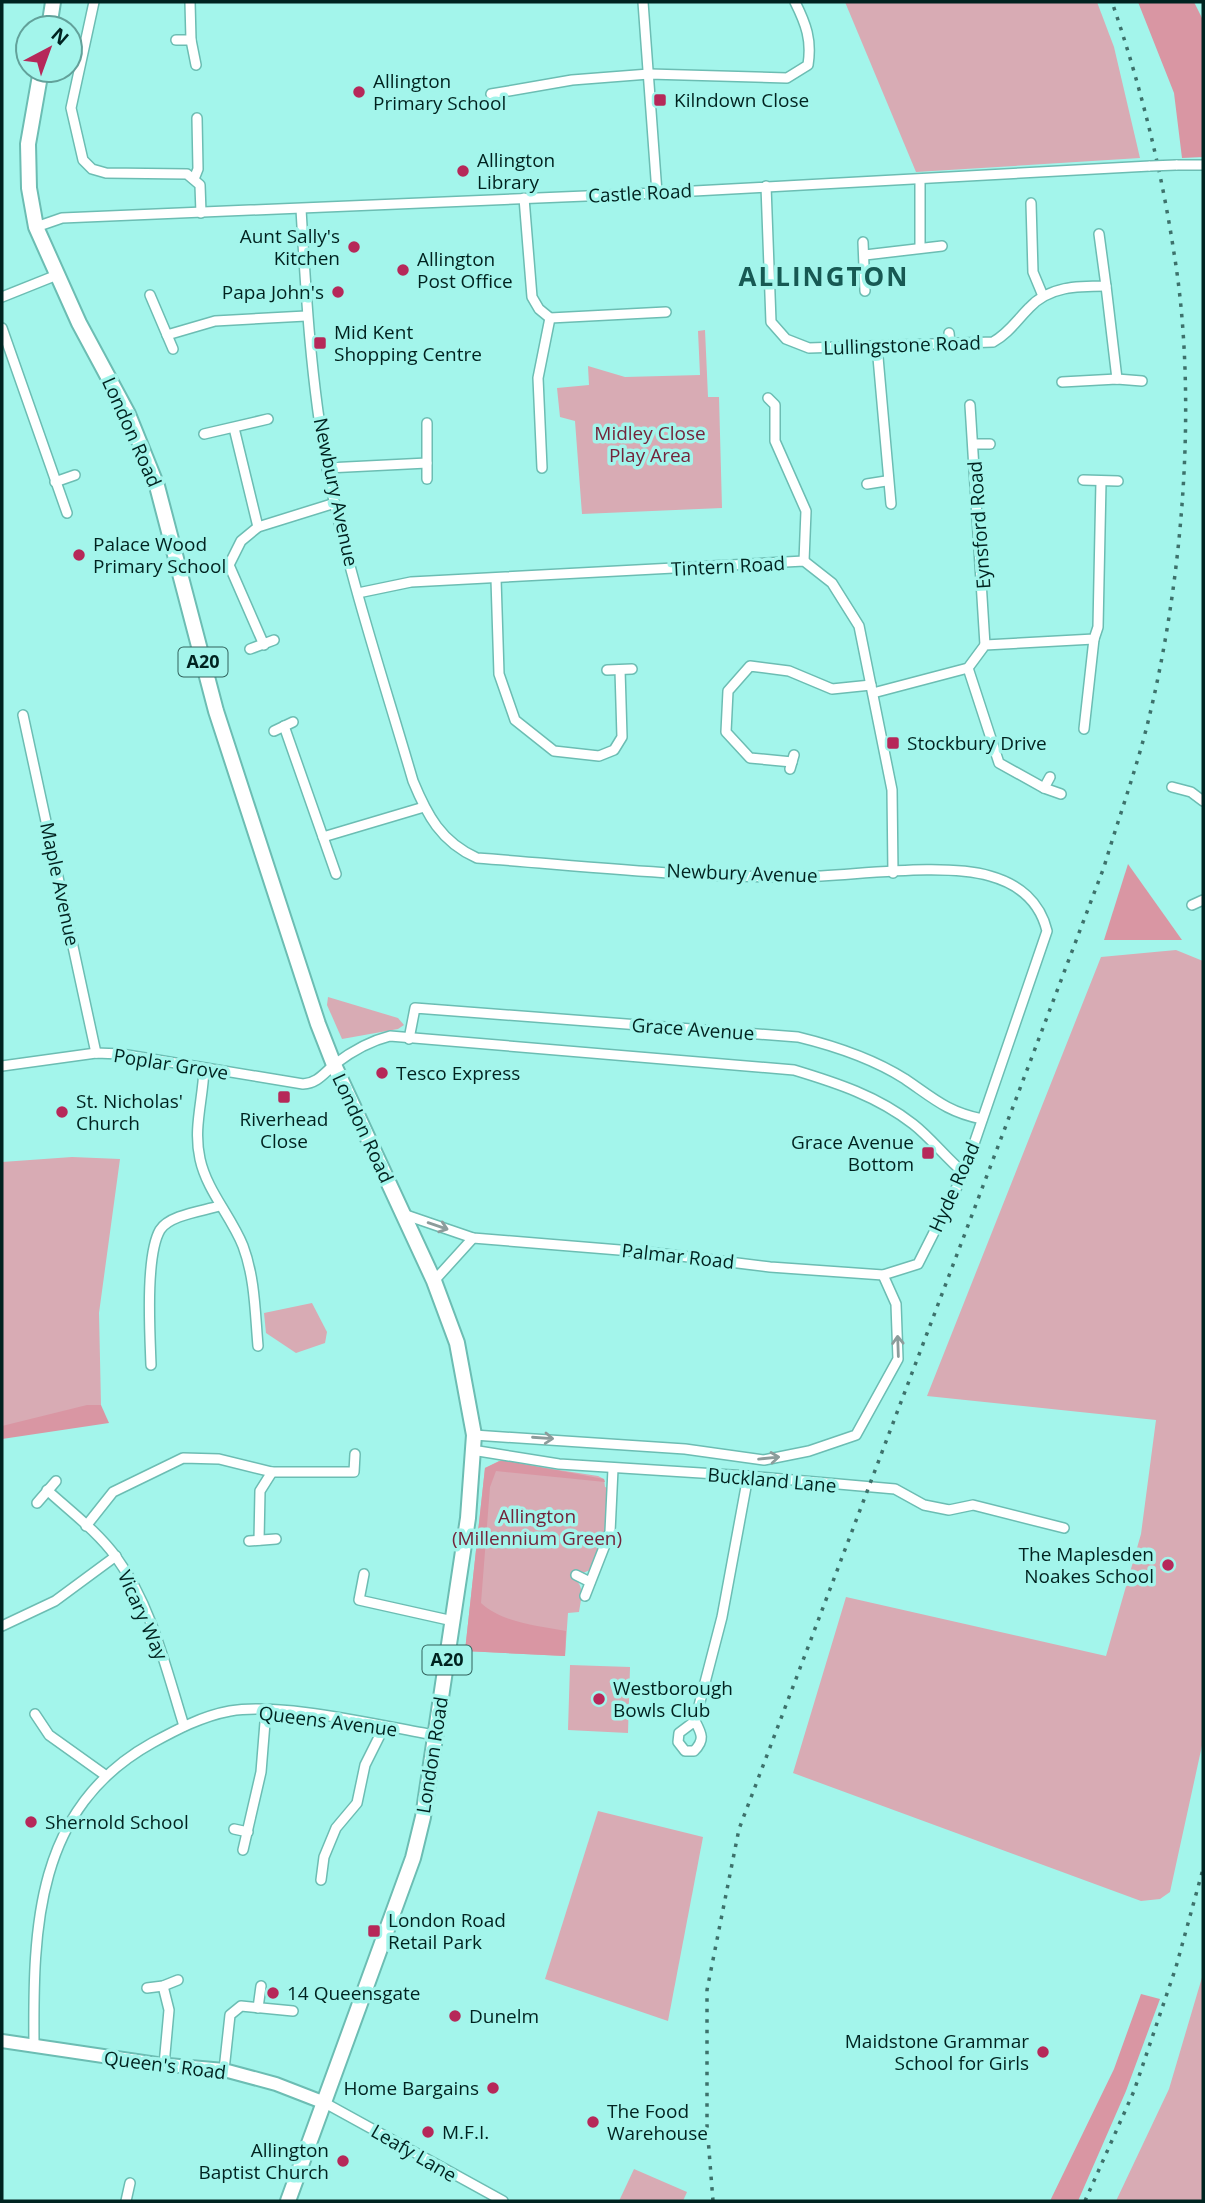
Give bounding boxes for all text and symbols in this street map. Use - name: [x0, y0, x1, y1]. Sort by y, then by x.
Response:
- north arrow: [14, 14, 84, 84]
- text: N: [46, 21, 75, 51]
- place label: Allington Primary School: [373, 68, 506, 116]
- marker: Allington Primary School: [351, 84, 367, 100]
- place label: Kilndown Close: [674, 87, 809, 113]
- marker: Kilndown Close: [652, 92, 668, 108]
- place label: Allington Library: [477, 147, 555, 195]
- marker: Allington Library: [455, 163, 471, 179]
- street label: Castle Road: [587, 177, 693, 209]
- place label: Aunt Sally's Kitchen: [240, 223, 340, 271]
- marker: Aunt Sally's Kitchen: [346, 239, 362, 255]
- place label: Allington Post Office: [417, 246, 513, 294]
- district label: ALLINGTON: [739, 258, 909, 294]
- marker: Allington Post Office: [395, 262, 411, 278]
- place label: Papa John's: [222, 279, 324, 305]
- marker: Papa John's: [330, 284, 346, 300]
- place label: Mid Kent Shopping Centre: [334, 319, 482, 367]
- street label: Lullingstone Road: [823, 329, 981, 361]
- marker: Mid Kent Shopping Centre: [312, 335, 328, 351]
- street label: London Road: [96, 373, 168, 491]
- street label: Newbury Avenue: [308, 415, 364, 569]
- park label: Midley Close Play Area: [594, 420, 706, 468]
- street label: Eynsford Road: [962, 460, 996, 590]
- place label: Palace Wood Primary School: [93, 531, 226, 579]
- marker: Palace Wood Primary School: [71, 547, 87, 563]
- street label: Tintern Road: [670, 550, 786, 582]
- road number: A20: [178, 648, 228, 676]
- place label: Stockbury Drive: [907, 730, 1047, 756]
- marker: Stockbury Drive: [885, 735, 901, 751]
- street label: Maple Avenue: [34, 820, 86, 948]
- street label: Newbury Avenue: [666, 857, 818, 889]
- street label: Grace Avenue: [631, 1012, 755, 1046]
- street label: Poplar Grove: [112, 1042, 230, 1086]
- place label: Tesco Express: [396, 1060, 520, 1086]
- marker: Tesco Express: [374, 1065, 390, 1081]
- street label: London Road: [326, 1069, 400, 1187]
- place label: St. Nicholas' Church: [76, 1088, 183, 1136]
- marker: Riverhead Close: [276, 1089, 292, 1105]
- marker: St. Nicholas' Church: [54, 1104, 70, 1120]
- place label: Riverhead Close: [240, 1106, 328, 1154]
- place label: Grace Avenue Bottom: [791, 1129, 914, 1177]
- street label: Hyde Road: [923, 1138, 985, 1236]
- marker: Grace Avenue Bottom: [920, 1145, 936, 1161]
- one-way arrow: [427, 1221, 449, 1233]
- street label: Palmar Road: [620, 1237, 736, 1275]
- one-way arrow: [891, 1335, 904, 1358]
- one-way arrow: [531, 1432, 554, 1445]
- one-way arrow: [757, 1451, 780, 1464]
- street label: Buckland Lane: [706, 1461, 838, 1499]
- park label: Allington (Millennium Green): [452, 1503, 622, 1551]
- place label: The Maplesden Noakes School: [1019, 1541, 1154, 1589]
- marker: The Maplesden Noakes School: [1160, 1557, 1176, 1573]
- street label: Vicary Way: [112, 1566, 175, 1664]
- road number: A20: [422, 1646, 472, 1674]
- place label: Westborough Bowls Club: [613, 1675, 733, 1723]
- marker: Westborough Bowls Club: [591, 1691, 607, 1707]
- street label: London Road: [410, 1695, 454, 1815]
- street label: Queens Avenue: [257, 1700, 399, 1742]
- place label: Shernold School: [45, 1809, 189, 1835]
- marker: Shernold School: [23, 1814, 39, 1830]
- place label: London Road Retail Park: [388, 1907, 506, 1955]
- marker: London Road Retail Park: [366, 1923, 382, 1939]
- place label: 14 Queensgate: [287, 1980, 420, 2006]
- marker: 14 Queensgate: [265, 1985, 281, 2001]
- place label: Dunelm: [469, 2003, 539, 2029]
- marker: Dunelm: [447, 2008, 463, 2024]
- place label: Maidstone Grammar School for Girls: [845, 2028, 1029, 2076]
- marker: Maidstone Grammar School for Girls: [1035, 2044, 1051, 2060]
- street label: Queen's Road: [102, 2045, 228, 2085]
- place label: Home Bargains: [343, 2075, 479, 2101]
- marker: Home Bargains: [485, 2080, 501, 2096]
- place label: The Food Warehouse: [607, 2098, 708, 2146]
- marker: The Food Warehouse: [585, 2114, 601, 2130]
- street label: Leafy Lane: [366, 2118, 462, 2188]
- place label: M.F.I.: [442, 2119, 489, 2145]
- marker: M.F.I.: [420, 2124, 436, 2140]
- place label: Allington Baptist Church: [198, 2137, 329, 2185]
- marker: Allington Baptist Church: [335, 2153, 351, 2169]

